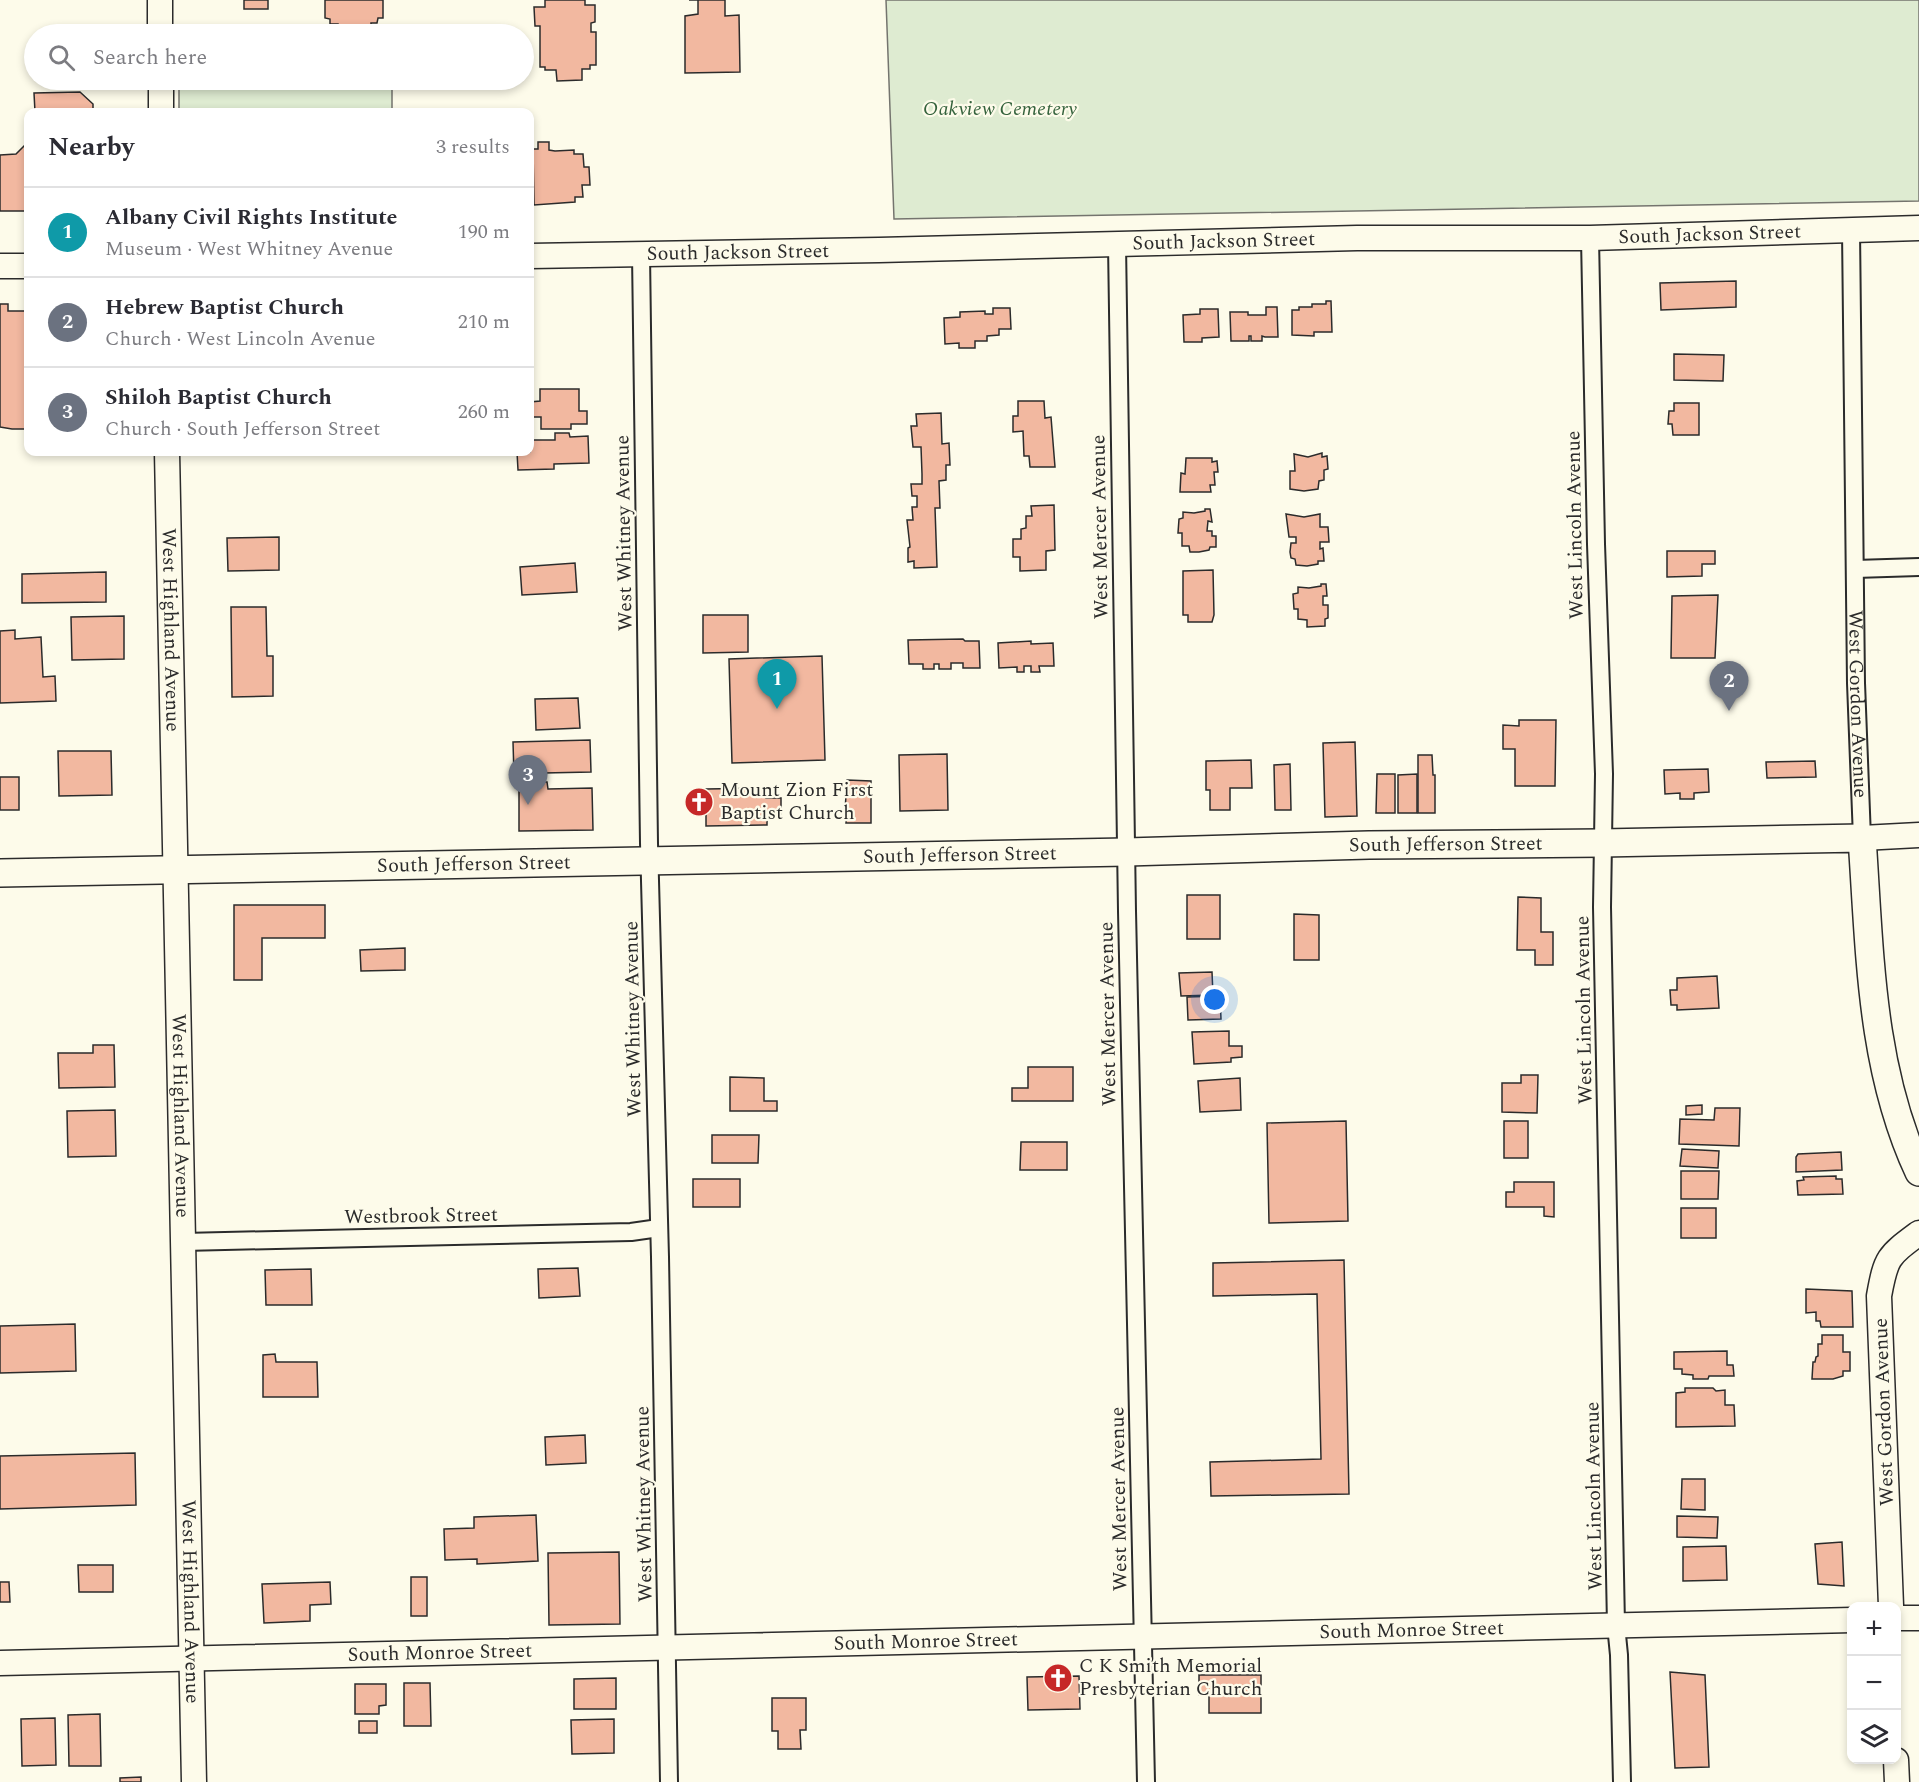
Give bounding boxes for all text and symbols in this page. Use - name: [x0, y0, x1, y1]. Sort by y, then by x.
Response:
- search box: [24, 24, 534, 90]
- icon: search: [45, 41, 78, 74]
- text: Search here: [93, 41, 207, 74]
- park label: Oakview Cemetery: [923, 94, 1077, 124]
- text: Nearby: [48, 127, 134, 167]
- text: 3 results: [436, 132, 510, 162]
- text: Albany Civil Rights Institute: [105, 201, 397, 234]
- text: 1: [62, 217, 73, 247]
- text: 190 m: [458, 217, 510, 247]
- street label: South Jackson Street: [1618, 217, 1802, 252]
- street label: South Jackson Street: [1132, 224, 1316, 259]
- text: Museum · West Whitney Avenue: [105, 234, 393, 264]
- street label: South Jackson Street: [646, 236, 830, 269]
- text: Hebrew Baptist Church: [105, 291, 344, 324]
- text: 2: [62, 307, 73, 337]
- text: 210 m: [458, 307, 510, 337]
- text: Church · West Lincoln Avenue: [105, 324, 375, 354]
- text: Shiloh Baptist Church: [105, 381, 332, 414]
- text: 3: [62, 397, 73, 427]
- text: 260 m: [458, 397, 510, 427]
- text: Church · South Jefferson Street: [105, 414, 380, 444]
- street label: West Lincoln Avenue: [1558, 430, 1592, 620]
- street label: West Whitney Avenue: [607, 435, 641, 631]
- street label: West Mercer Avenue: [1083, 435, 1117, 619]
- street label: West Highland Avenue: [154, 528, 188, 732]
- street label: West Gordon Avenue: [1840, 610, 1875, 799]
- pin: 1: [758, 660, 796, 709]
- pin: 2: [1710, 662, 1748, 711]
- pin: 3: [508, 756, 548, 805]
- place label: Mount Zion First Baptist Church: [720, 775, 873, 828]
- church icon: Mount Zion First Baptist Church: [683, 786, 715, 818]
- street label: South Jefferson Street: [1348, 829, 1543, 861]
- street label: South Jefferson Street: [863, 838, 1057, 872]
- street label: South Jefferson Street: [377, 847, 571, 881]
- street label: West Lincoln Avenue: [1567, 915, 1601, 1105]
- street label: West Whitney Avenue: [616, 921, 650, 1117]
- street label: West Mercer Avenue: [1091, 922, 1125, 1106]
- your location: [1200, 985, 1229, 1014]
- street label: West Highland Avenue: [163, 1014, 198, 1218]
- street label: Westbrook Street: [344, 1200, 498, 1232]
- street label: West Gordon Avenue: [1866, 1317, 1902, 1507]
- street label: West Lincoln Avenue: [1577, 1401, 1611, 1591]
- street label: West Whitney Avenue: [627, 1406, 661, 1602]
- street label: West Mercer Avenue: [1102, 1407, 1136, 1591]
- street label: West Highland Avenue: [173, 1500, 207, 1704]
- map controls: [1847, 1602, 1901, 1764]
- button: +: [1847, 1602, 1901, 1656]
- street label: South Monroe Street: [1319, 1613, 1504, 1647]
- street label: South Monroe Street: [833, 1624, 1018, 1659]
- street label: South Monroe Street: [347, 1636, 532, 1670]
- place label: C K Smith Memorial Presbyterian Church: [1079, 1651, 1262, 1704]
- button: −: [1847, 1656, 1901, 1710]
- church icon: C K Smith Memorial Presbyterian Church: [1042, 1662, 1074, 1694]
- button: layers: [1847, 1710, 1901, 1764]

